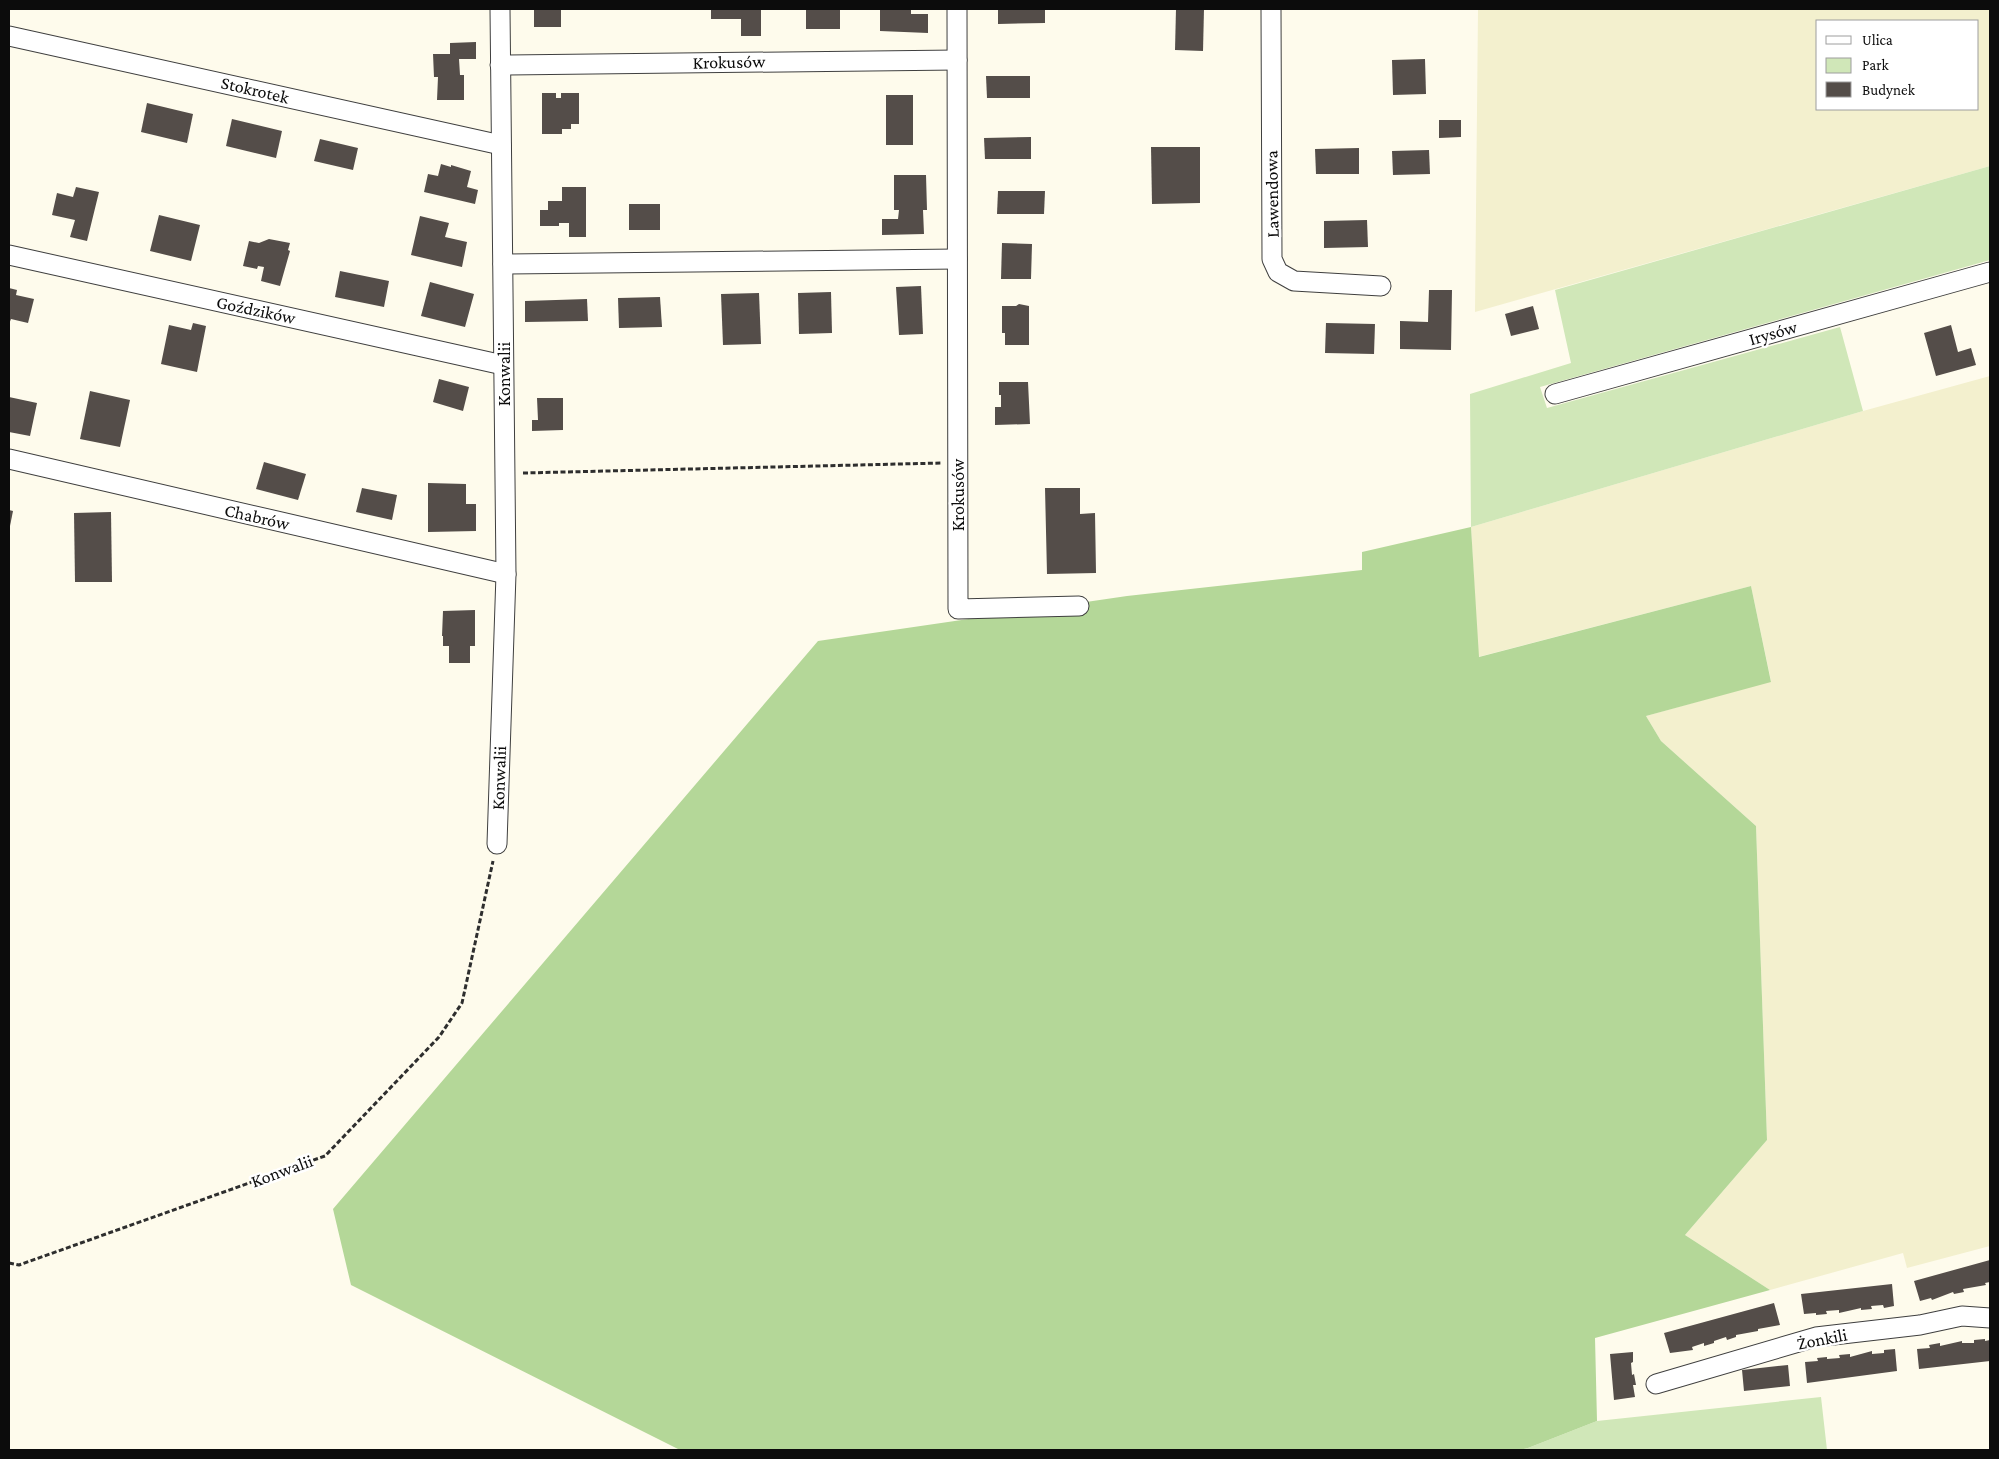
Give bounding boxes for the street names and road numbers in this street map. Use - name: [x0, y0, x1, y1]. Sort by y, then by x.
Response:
- street label: Krokusów: [693, 51, 766, 73]
- street label: Stokrotek: [219, 72, 291, 108]
- street label: Lawendowa: [1261, 150, 1283, 238]
- street label: Goździków: [215, 292, 298, 328]
- street label: Irysów: [1747, 316, 1800, 349]
- street label: Konwalii: [494, 342, 514, 406]
- street label: Krokusów: [948, 458, 968, 531]
- street label: Chabrów: [223, 500, 292, 534]
- street label: Konwalii: [488, 745, 510, 810]
- street label: Konwalii: [248, 1151, 316, 1191]
- street label: Żonkili: [1795, 1324, 1849, 1354]

